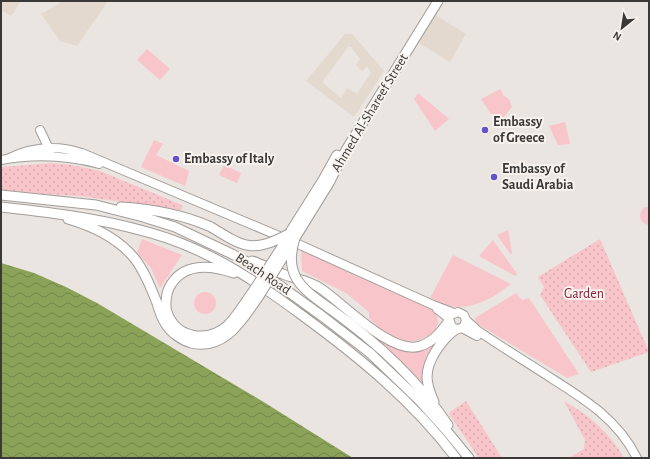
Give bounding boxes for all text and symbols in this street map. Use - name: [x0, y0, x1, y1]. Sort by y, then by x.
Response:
- north arrow: [602, 8, 642, 48]
- text: N: [611, 30, 623, 43]
- street label: Ahmed Al-Shareef Street: [329, 51, 411, 175]
- place label: Embassy of Greece: [493, 115, 545, 145]
- marker: Embassy of Greece: [480, 125, 490, 135]
- place label: Embassy of Italy: [184, 152, 275, 166]
- marker: Embassy of Italy: [171, 154, 181, 164]
- place label: Embassy of Saudi Arabia: [502, 162, 574, 192]
- marker: Embassy of Saudi Arabia: [489, 172, 499, 182]
- street label: Beach Road: [233, 251, 293, 297]
- park label: Garden: [564, 287, 604, 301]

